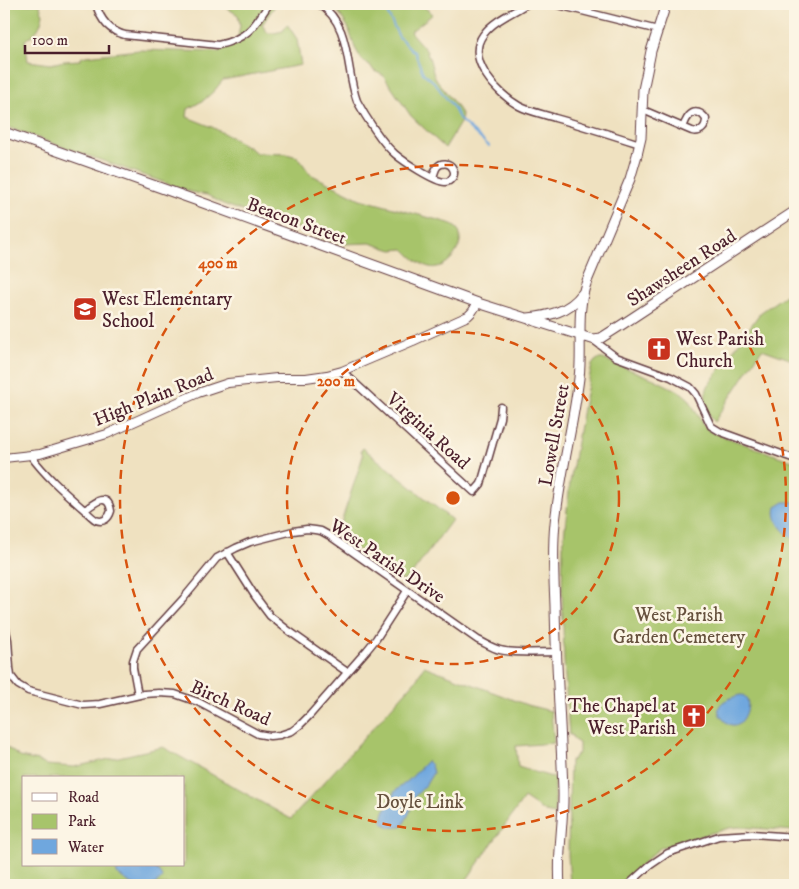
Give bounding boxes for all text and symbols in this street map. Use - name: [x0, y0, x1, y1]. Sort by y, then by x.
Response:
- scale bar: [25, 22, 109, 54]
- text: 100 m: [32, 31, 68, 50]
- street label: Beacon Street: [244, 193, 349, 250]
- street label: Shawsheen Road: [623, 224, 741, 312]
- text: 400 m: [197, 254, 238, 273]
- place label: West Elementary School: [101, 288, 233, 333]
- school or university icon: West Elementary School: [72, 296, 98, 322]
- place label: West Parish Church: [675, 328, 764, 373]
- church icon: West Parish Church: [646, 336, 672, 362]
- street label: High Plain Road: [90, 363, 217, 432]
- text: 200 m: [317, 372, 356, 391]
- street label: Lowell Street: [534, 382, 575, 488]
- street label: Virginia Road: [381, 387, 475, 475]
- centre of rings: [444, 489, 462, 507]
- street label: West Parish Drive: [324, 514, 450, 608]
- park label: West Parish Garden Cemetery: [613, 604, 746, 649]
- street label: Birch Road: [187, 675, 275, 731]
- place label: The Chapel at West Parish: [568, 695, 676, 740]
- church icon: The Chapel at West Parish: [681, 703, 707, 729]
- legend: [22, 776, 185, 866]
- text: Road: [68, 788, 100, 807]
- park label: Doyle Link: [376, 791, 464, 814]
- text: Park: [68, 812, 97, 831]
- text: Water: [67, 838, 104, 857]

